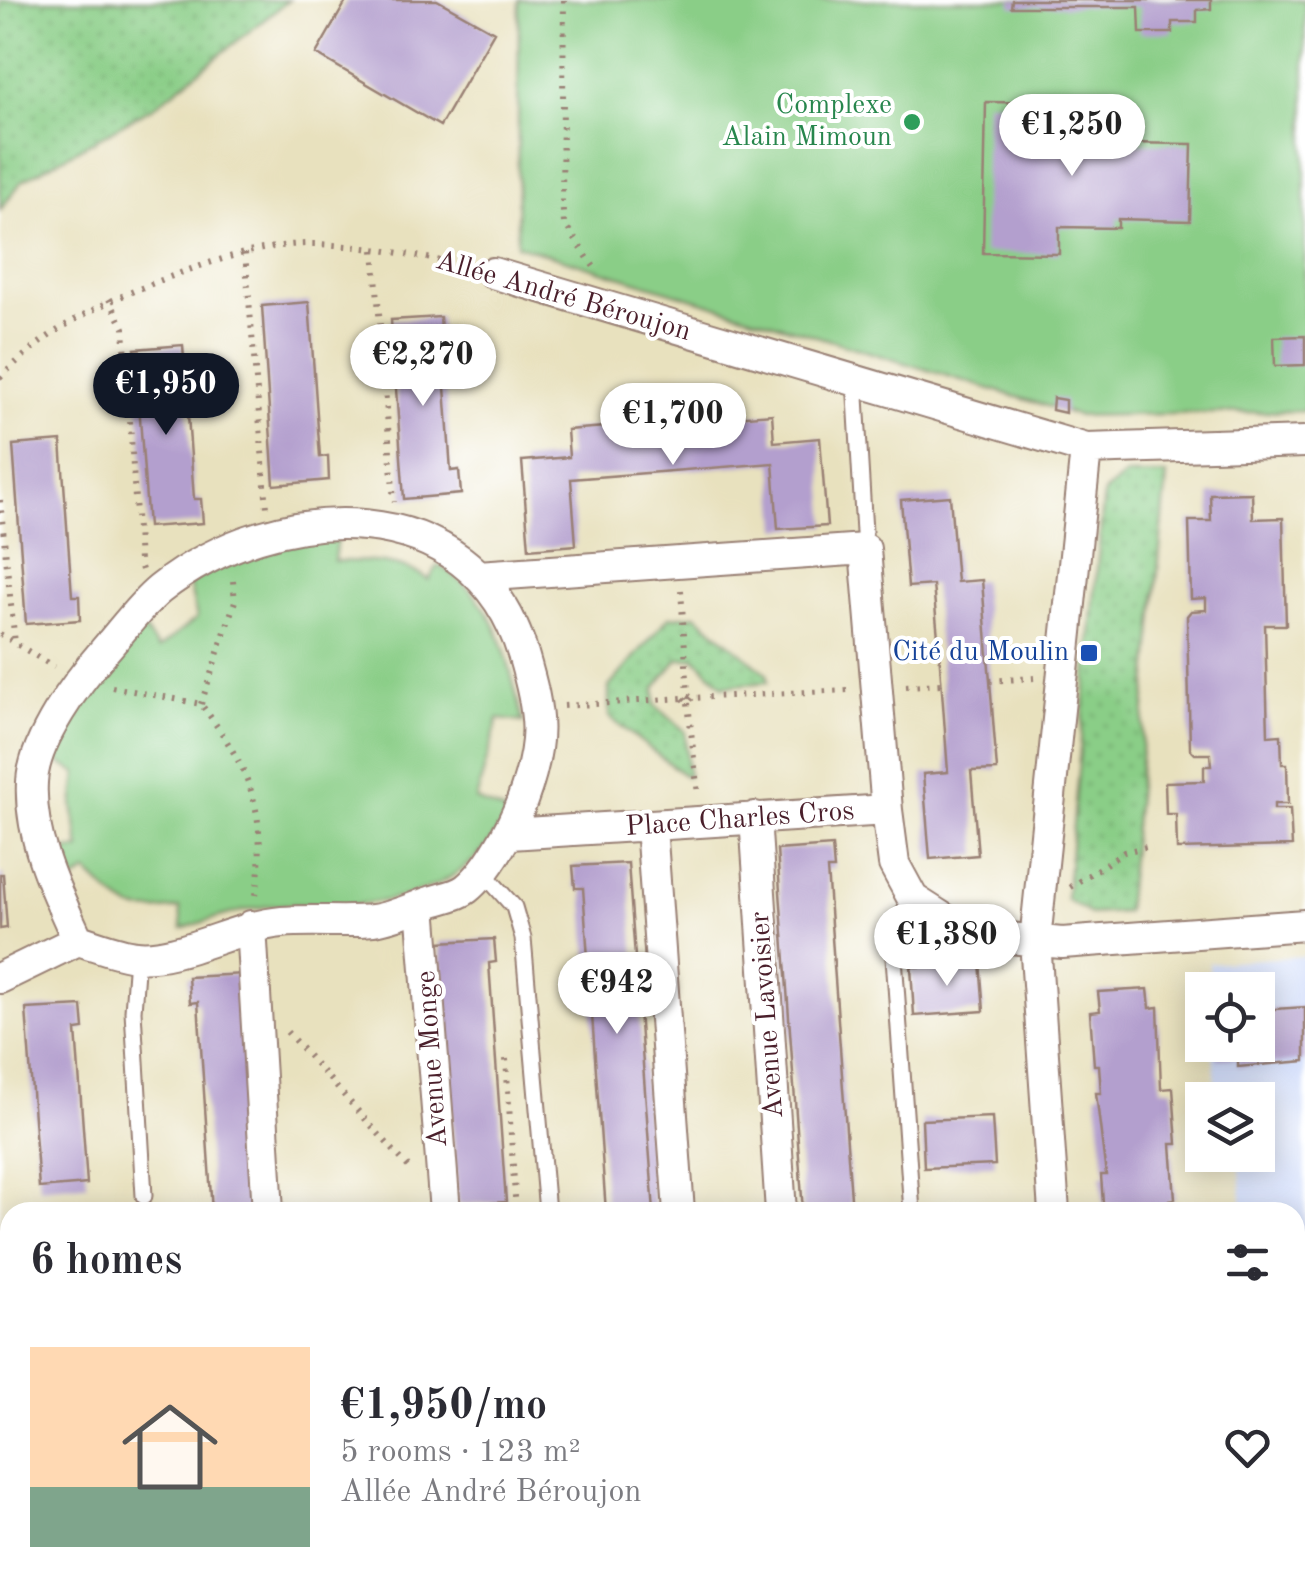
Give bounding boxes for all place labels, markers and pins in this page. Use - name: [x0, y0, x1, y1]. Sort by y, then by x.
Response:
- place label: Complexe Alain Mimoun: [721, 92, 892, 152]
- pin: €1,250: [991, 94, 1153, 179]
- marker: Complexe Alain Mimoun: [901, 111, 923, 133]
- pin: €2,270: [342, 324, 504, 409]
- pin: €1,950: [85, 353, 247, 438]
- pin: €1,700: [592, 383, 754, 468]
- place label: Cité du Moulin: [892, 639, 1069, 667]
- marker: Cité du Moulin: [1078, 642, 1100, 664]
- pin: €1,380: [866, 904, 1028, 989]
- pin: €942: [558, 952, 676, 1037]

